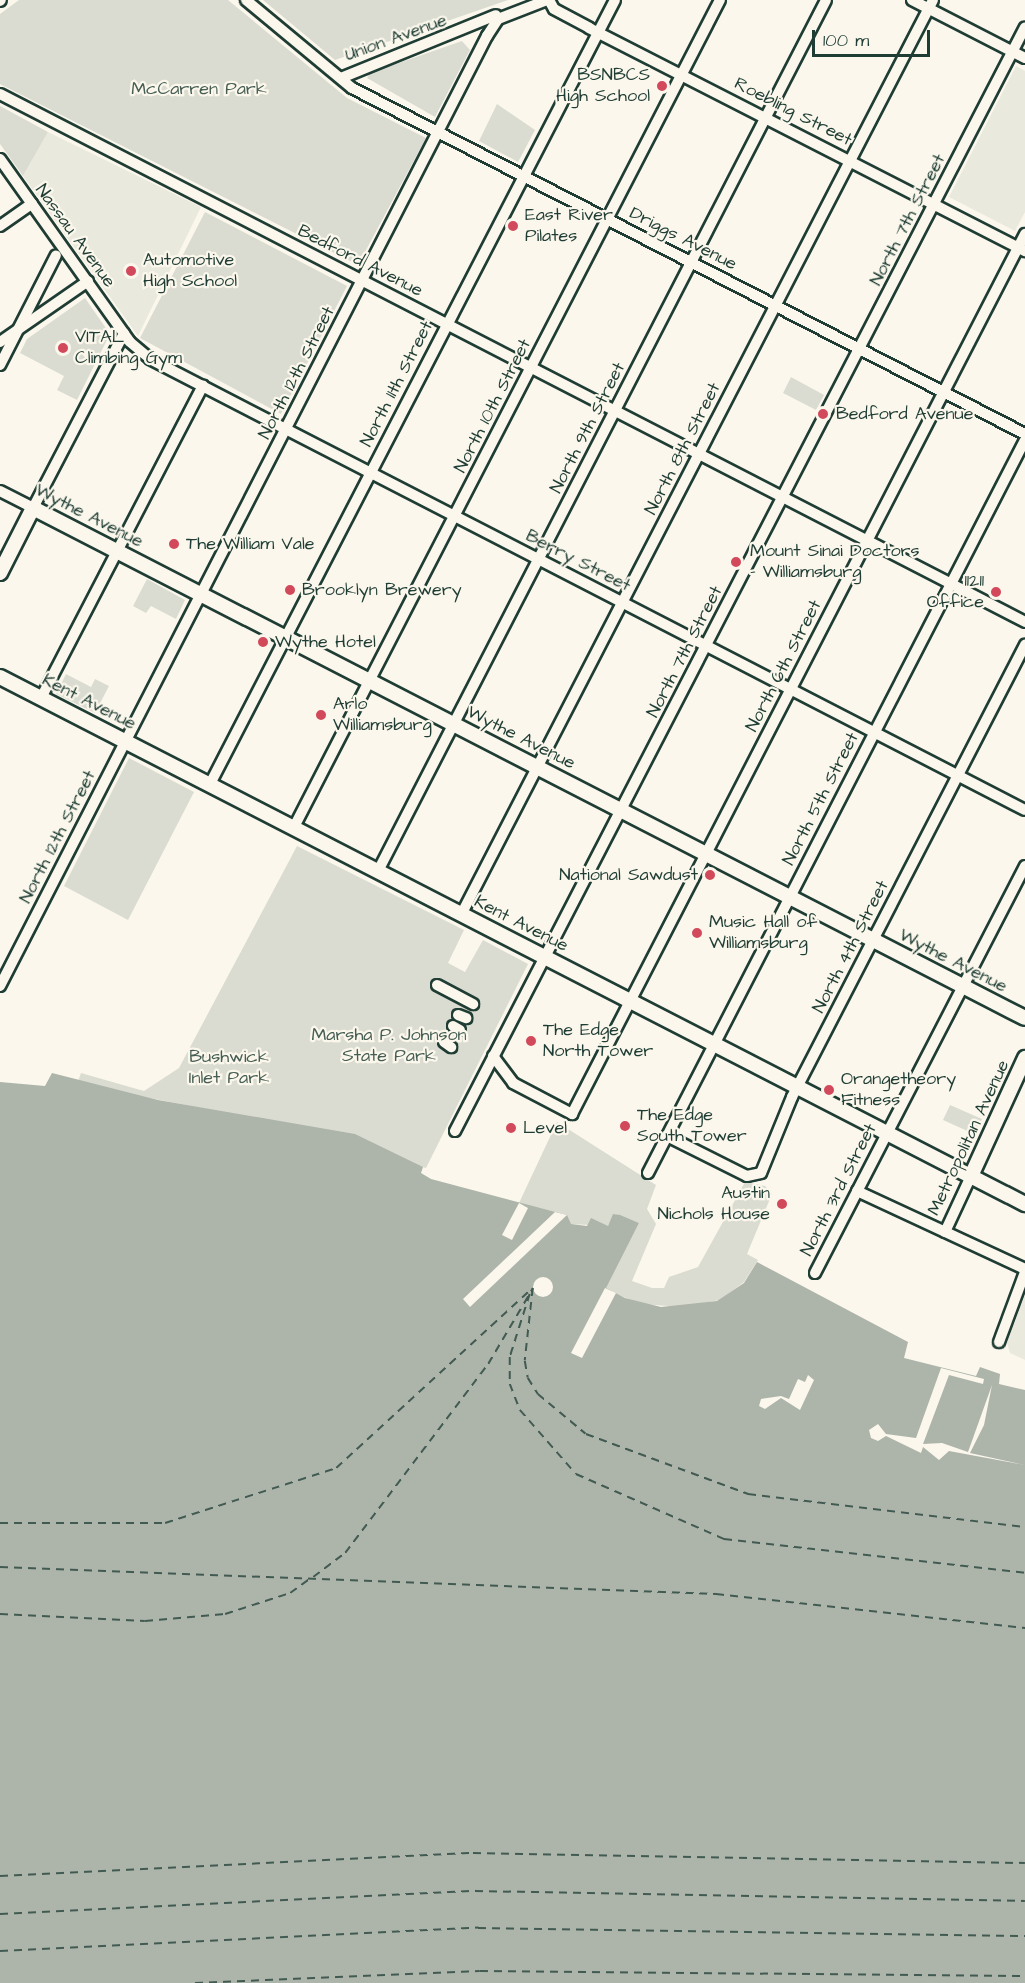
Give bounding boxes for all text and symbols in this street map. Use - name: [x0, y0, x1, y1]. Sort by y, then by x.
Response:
- street label: Union Avenue: [342, 10, 450, 66]
- scale bar: [815, 18, 934, 56]
- text: 100 m: [823, 28, 869, 53]
- place label: BSNBCS High School: [556, 65, 650, 107]
- street label: Roebling Street: [730, 73, 856, 151]
- park label: McCarren Park: [131, 78, 267, 100]
- marker: BSNBCS High School: [655, 79, 669, 93]
- street label: North 7th Street: [866, 151, 950, 289]
- street label: Nassau Avenue: [30, 180, 120, 292]
- street label: Driggs Avenue: [626, 203, 740, 275]
- place label: East River Pilates: [525, 205, 613, 248]
- marker: East River Pilates: [506, 219, 520, 233]
- street label: Bedford Avenue: [294, 220, 426, 302]
- place label: Automotive High School: [143, 250, 237, 292]
- marker: Automotive High School: [124, 264, 138, 278]
- street label: North 12th Street: [254, 303, 340, 443]
- street label: North 11th Street: [356, 317, 438, 451]
- place label: VITAL Climbing Gym: [75, 327, 182, 370]
- street label: North 10th Street: [450, 335, 536, 477]
- marker: VITAL Climbing Gym: [56, 341, 70, 355]
- street label: North 9th Street: [546, 359, 630, 497]
- street label: North 8th Street: [640, 379, 726, 519]
- place label: Bedford Avenue: [836, 403, 973, 425]
- marker: Bedford Avenue: [814, 405, 832, 423]
- street label: Wythe Avenue: [31, 479, 147, 553]
- street label: Berry Street: [522, 525, 634, 597]
- place label: The William Vale: [186, 533, 314, 555]
- marker: The William Vale: [167, 537, 181, 551]
- place label: Mount Sinai Doctors - Williamsburg: [750, 541, 920, 584]
- marker: Mount Sinai Doctors - Williamsburg: [727, 553, 745, 571]
- place label: 11211 Office: [927, 571, 984, 614]
- place label: Brooklyn Brewery: [302, 579, 462, 601]
- marker: Brooklyn Brewery: [283, 583, 297, 597]
- street label: North 7th Street: [643, 583, 727, 721]
- marker: 11211 Office: [989, 585, 1003, 599]
- street label: North 6th Street: [741, 597, 827, 735]
- place label: Wythe Hotel: [275, 631, 376, 653]
- marker: Wythe Hotel: [256, 635, 270, 649]
- street label: Kent Avenue: [38, 669, 140, 735]
- place label: Arlo Williamsburg: [333, 694, 432, 736]
- street label: Wythe Avenue: [463, 701, 579, 775]
- marker: Arlo Williamsburg: [314, 708, 328, 722]
- street label: North 5th Street: [778, 729, 864, 869]
- street label: North 12th Street: [15, 767, 101, 907]
- place label: National Sawdust: [559, 864, 698, 886]
- marker: National Sawdust: [703, 868, 717, 882]
- street label: North 4th Street: [808, 877, 894, 1017]
- street label: Kent Avenue: [470, 891, 572, 957]
- place label: Music Hall of Williamsburg: [709, 912, 817, 954]
- street label: Wythe Avenue: [895, 924, 1011, 998]
- marker: Music Hall of Williamsburg: [690, 926, 704, 940]
- place label: The Edge North Tower: [543, 1020, 653, 1062]
- park label: Marsha P. Johnson State Park: [311, 1025, 467, 1068]
- marker: The Edge North Tower: [524, 1034, 538, 1048]
- park label: Bushwick Inlet Park: [189, 1047, 269, 1090]
- street label: Metropolitan Avenue: [924, 1057, 1014, 1219]
- place label: Orangetheory Fitness: [841, 1069, 956, 1112]
- marker: Orangetheory Fitness: [822, 1083, 836, 1097]
- place label: The Edge South Tower: [637, 1105, 747, 1148]
- place label: Level: [523, 1117, 567, 1139]
- marker: The Edge South Tower: [618, 1119, 632, 1133]
- street label: North 3rd Street: [796, 1120, 882, 1260]
- marker: Level: [504, 1121, 518, 1135]
- place label: Austin Nichols House: [658, 1183, 770, 1226]
- marker: Austin Nichols House: [775, 1197, 789, 1211]

